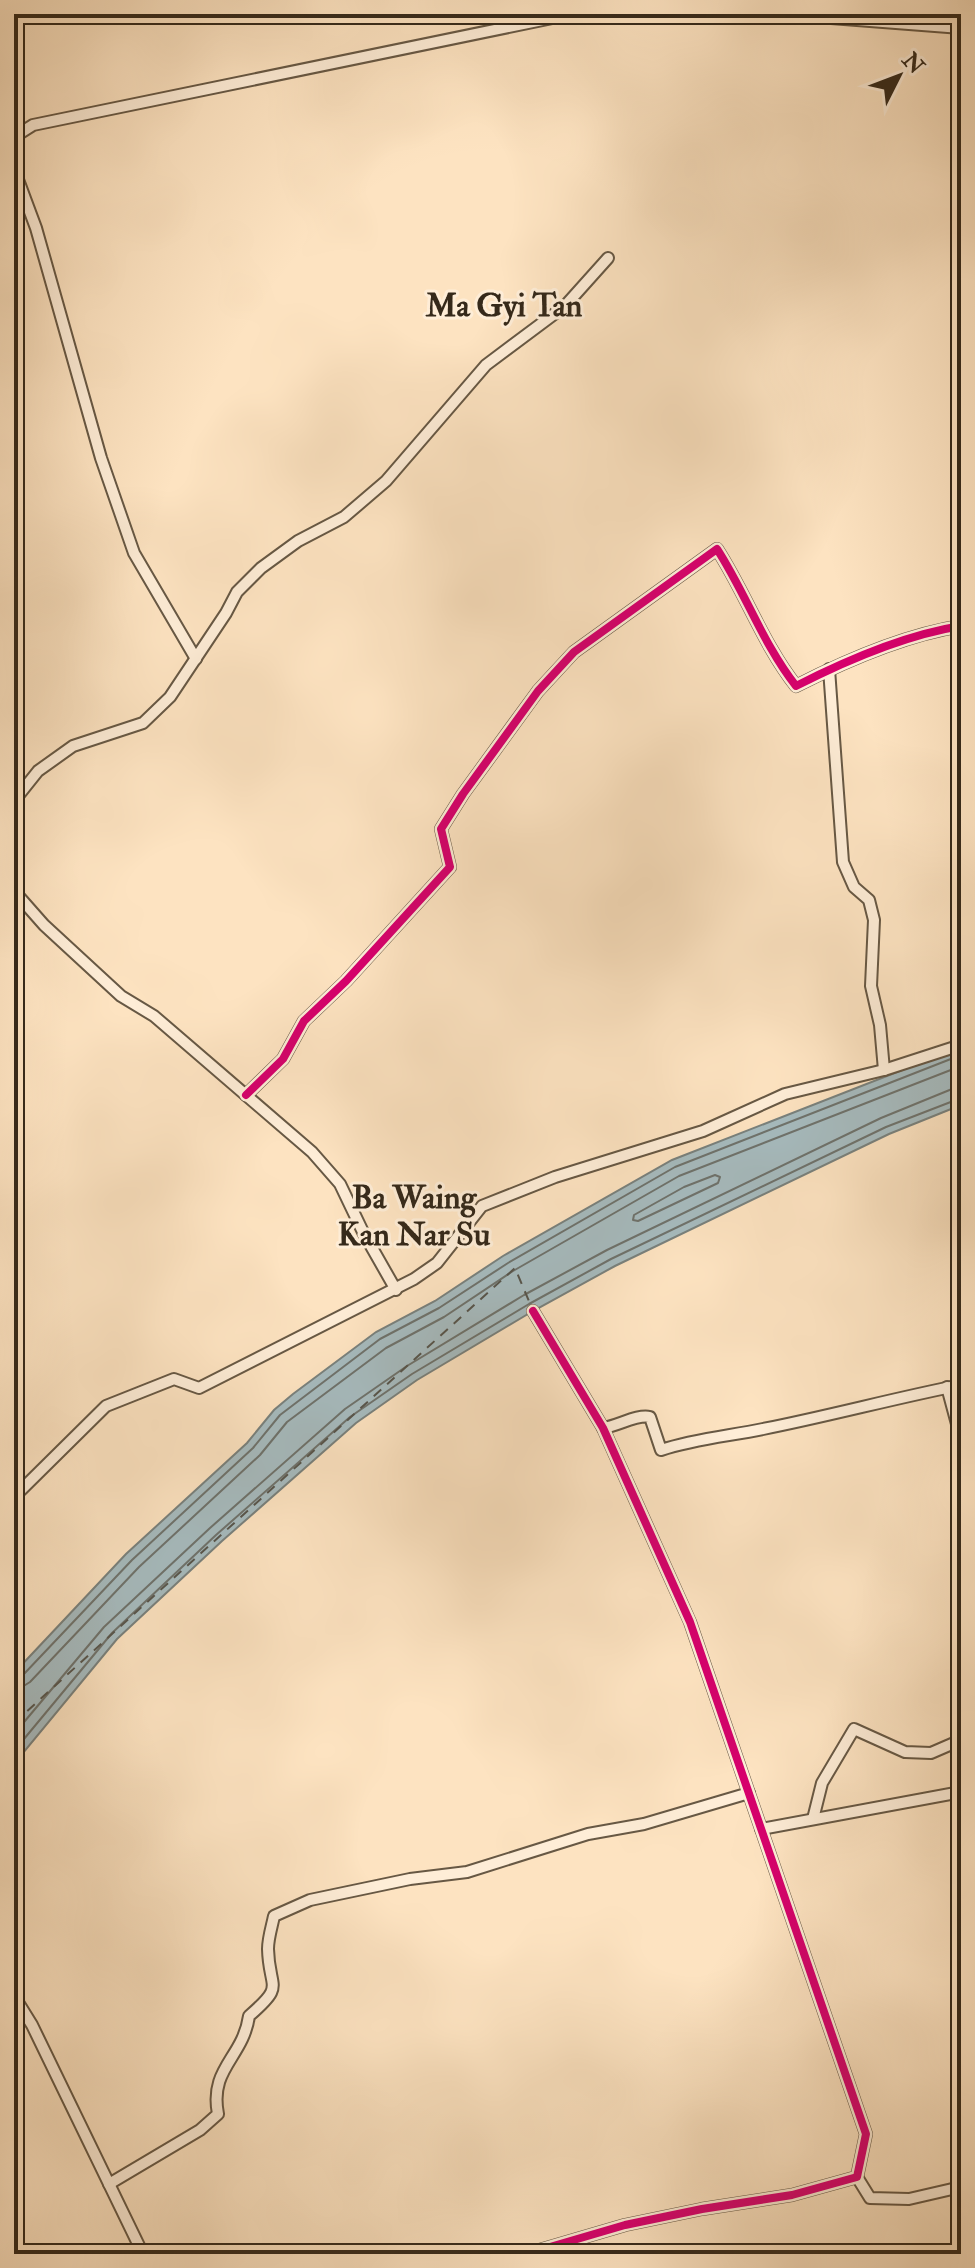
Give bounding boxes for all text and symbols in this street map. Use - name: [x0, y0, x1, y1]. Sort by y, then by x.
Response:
- north arrow: [859, 36, 939, 116]
- text: N: [895, 46, 930, 80]
- district label: Ma Gyi Tan: [425, 286, 583, 326]
- district label: Ba Waing Kan Nar Su: [338, 1178, 491, 1255]

